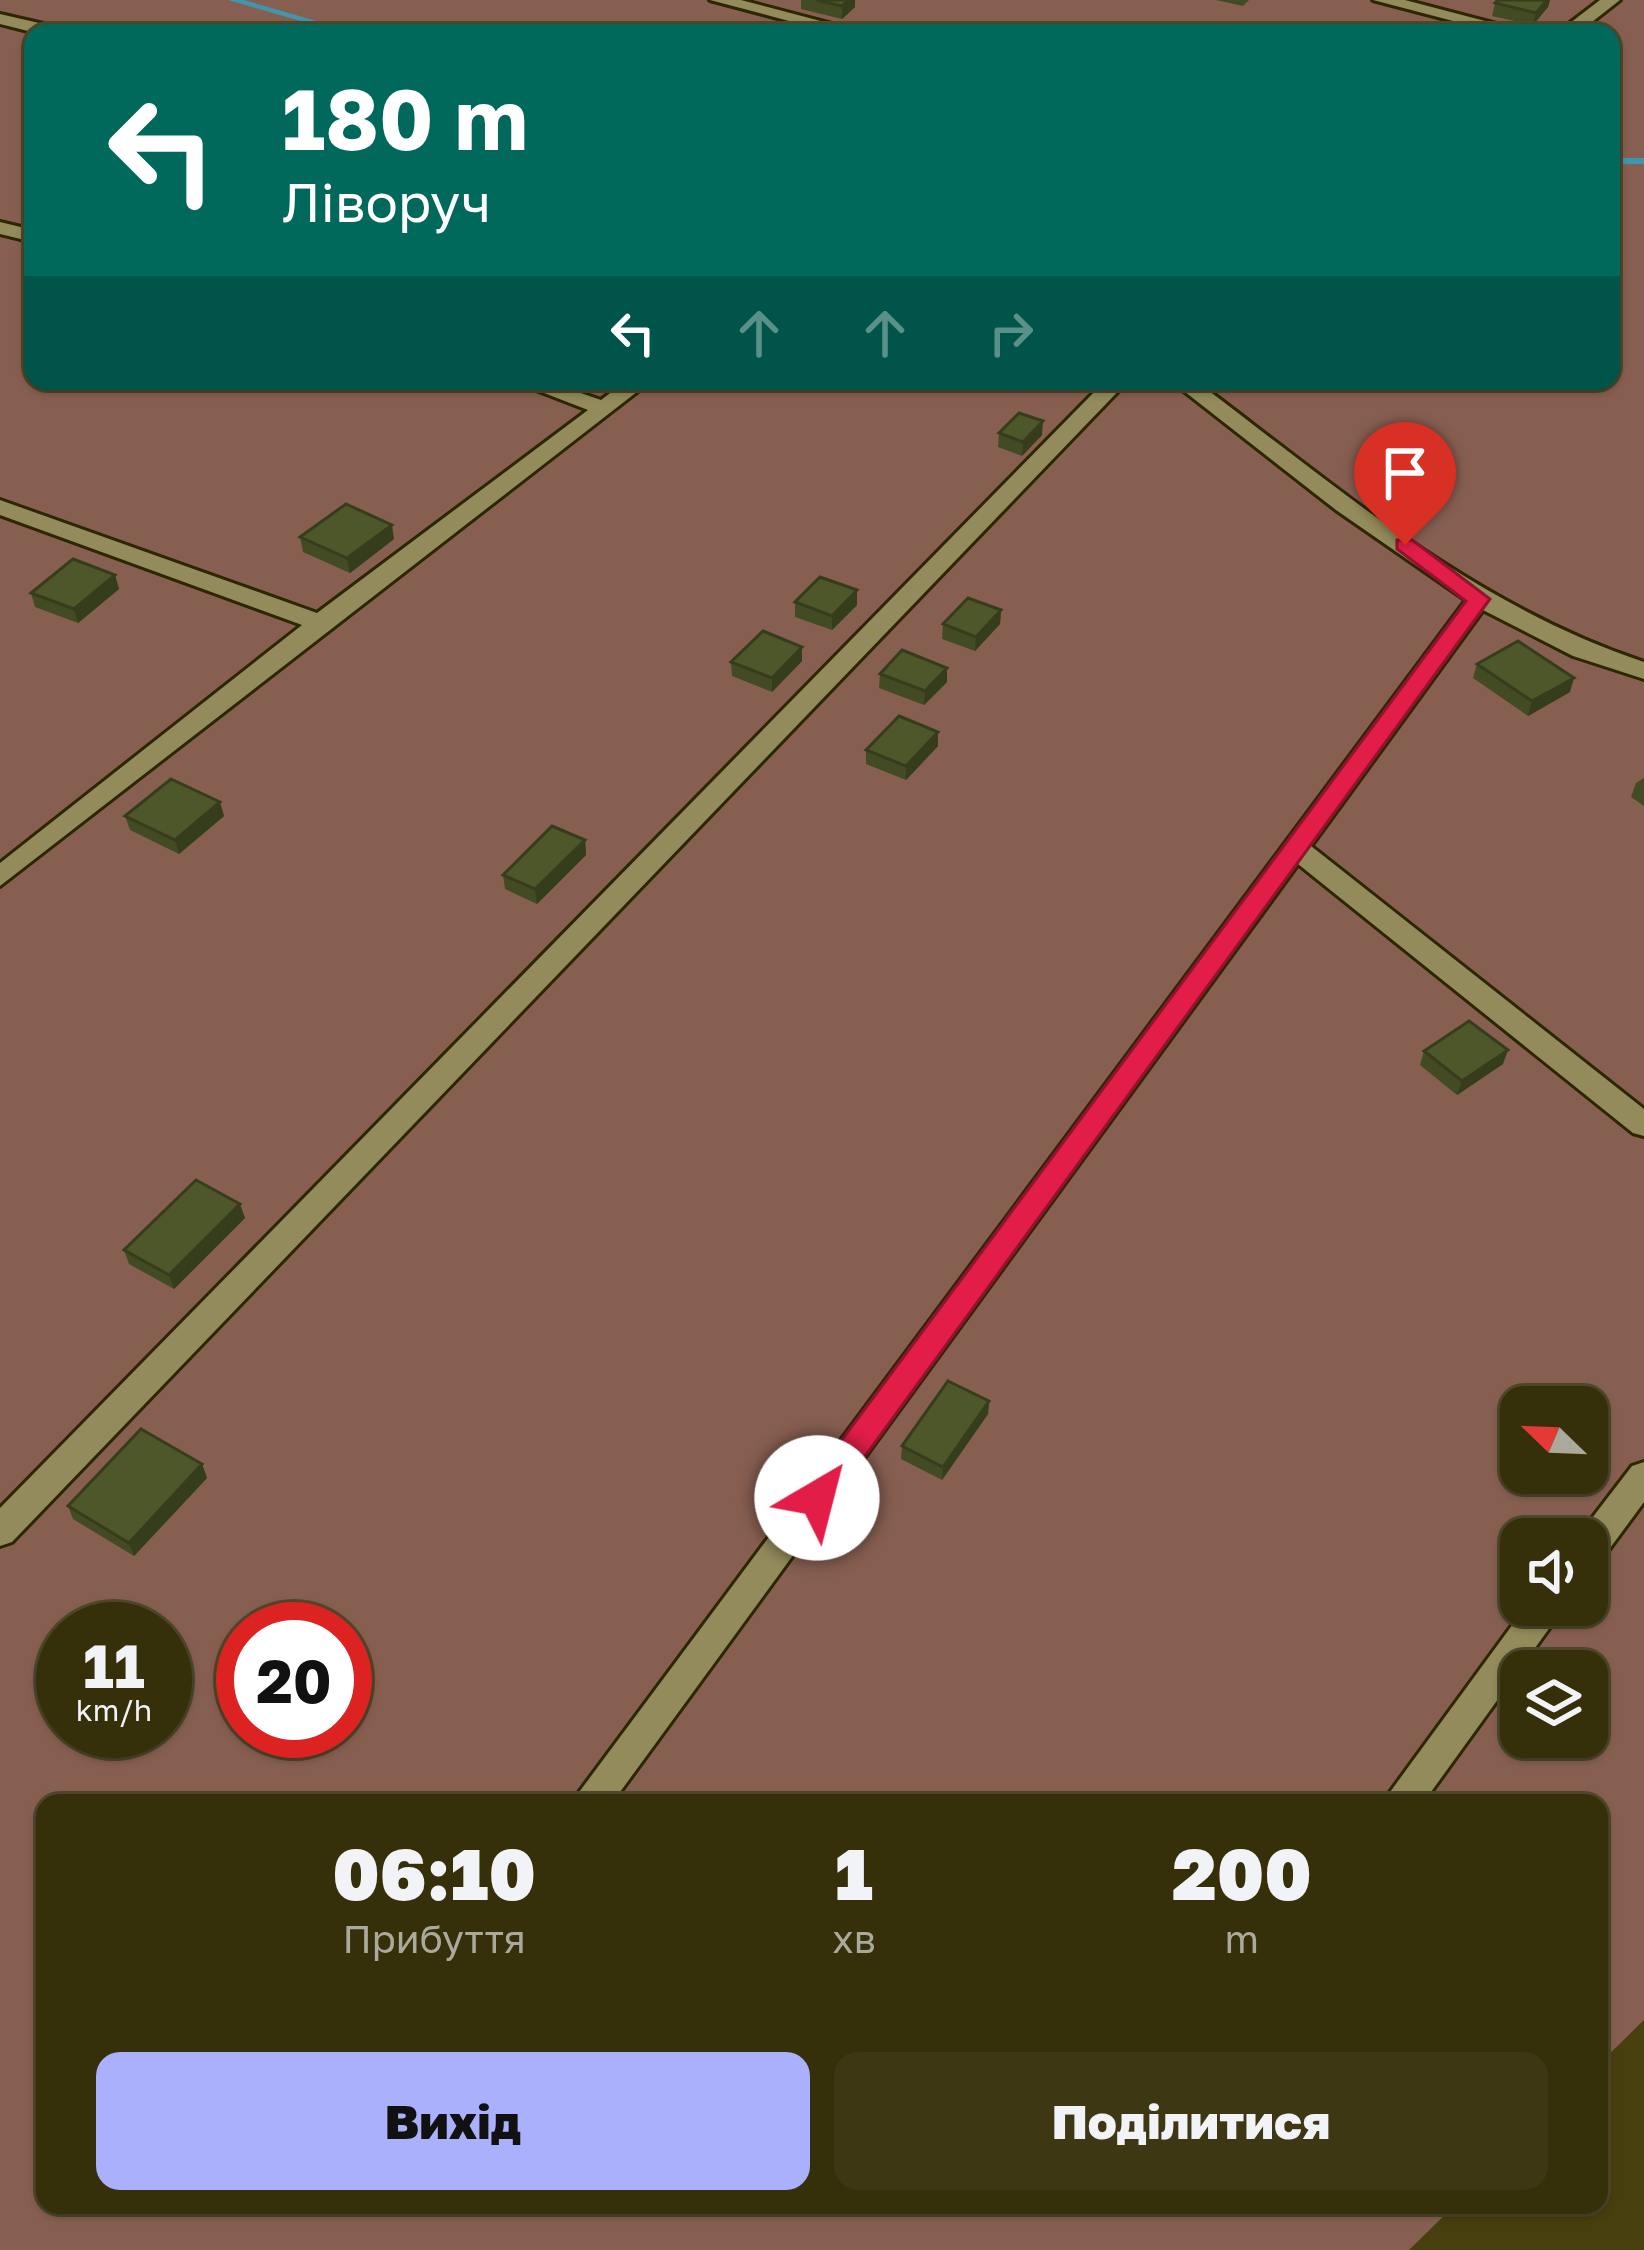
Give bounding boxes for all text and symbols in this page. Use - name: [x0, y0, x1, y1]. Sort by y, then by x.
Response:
- text: 180 m: [282, 68, 528, 168]
- icon: left: [84, 72, 240, 228]
- text: Ліворуч: [282, 169, 491, 234]
- icon: left: [600, 300, 666, 366]
- icon: ahead: [726, 300, 792, 366]
- icon: ahead: [852, 300, 918, 366]
- icon: right: [978, 300, 1044, 366]
- pin: [1354, 422, 1456, 545]
- icon: arrive: [1372, 440, 1438, 506]
- north arrow: [1500, 1386, 1608, 1494]
- map controls: [1500, 1386, 1608, 1758]
- position arrow: [754, 1435, 880, 1561]
- button: sound: [1500, 1518, 1608, 1626]
- speed limit sign: 20: [216, 1602, 372, 1758]
- text: 11: [83, 1629, 145, 1701]
- button: layers: [1500, 1650, 1608, 1758]
- text: km/h: [76, 1692, 152, 1728]
- text: 06:10: [332, 1829, 536, 1916]
- text: 1: [835, 1829, 873, 1916]
- text: 200: [1172, 1829, 1312, 1916]
- text: Прибуття: [342, 1915, 526, 1962]
- text: хв: [832, 1915, 876, 1962]
- text: m: [1225, 1915, 1259, 1962]
- button: Вихід: [96, 2052, 810, 2190]
- button: Поділитися: [834, 2052, 1548, 2190]

